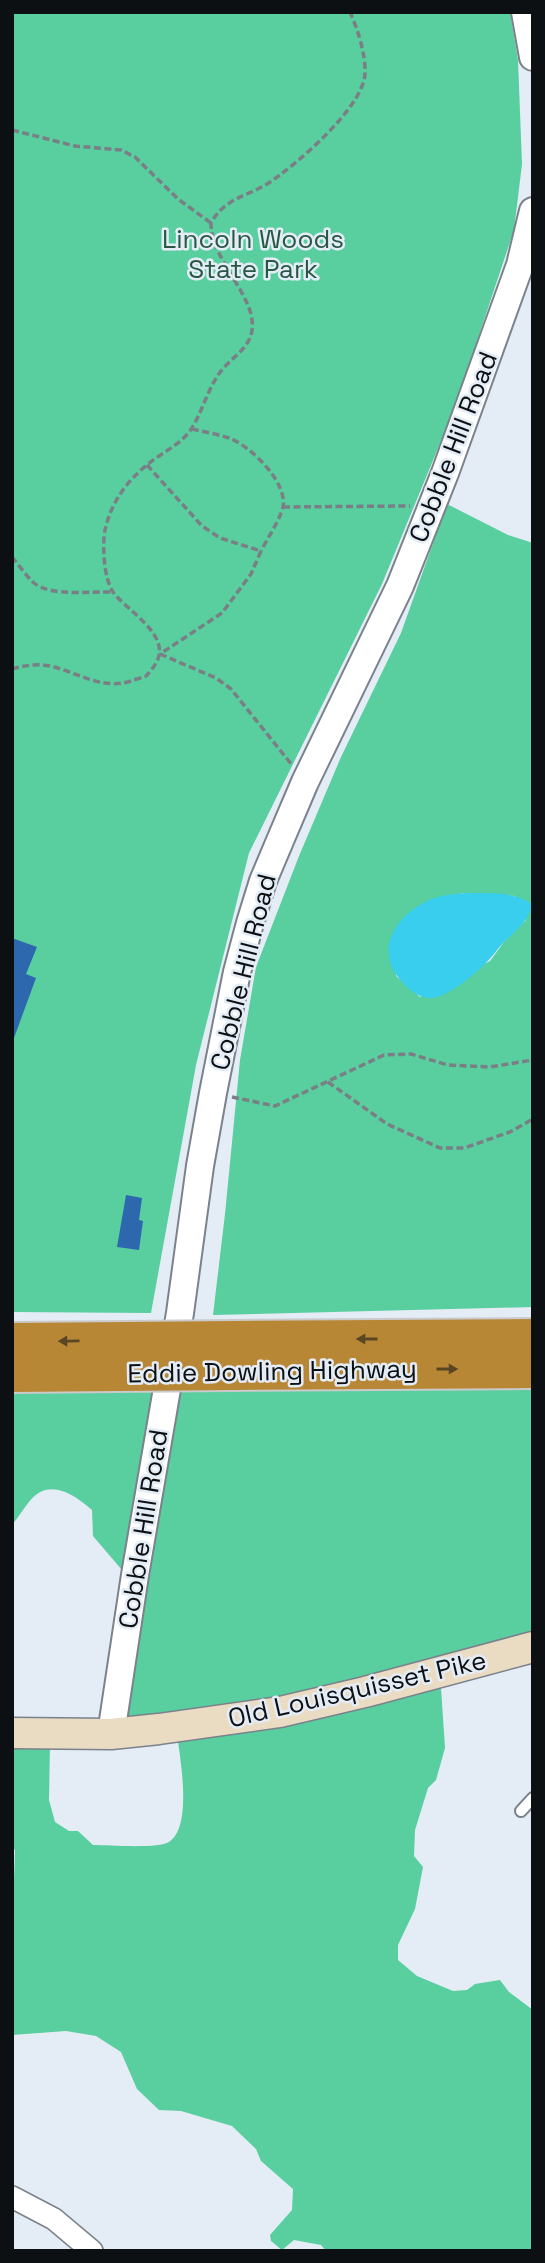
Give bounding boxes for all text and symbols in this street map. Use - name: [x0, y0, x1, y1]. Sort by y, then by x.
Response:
- park label: Lincoln Woods State Park: [162, 222, 344, 286]
- street label: Cobble Hill Road: [401, 347, 505, 547]
- street label: Cobble Hill Road: [202, 870, 284, 1074]
- one-way arrow: [355, 1333, 377, 1345]
- one-way arrow: [58, 1335, 80, 1347]
- street label: Eddie Dowling Highway: [127, 1351, 417, 1391]
- one-way arrow: [436, 1363, 458, 1375]
- street label: Cobble Hill Road: [110, 1427, 176, 1631]
- street label: Old Louisquisset Pike: [225, 1643, 489, 1735]

